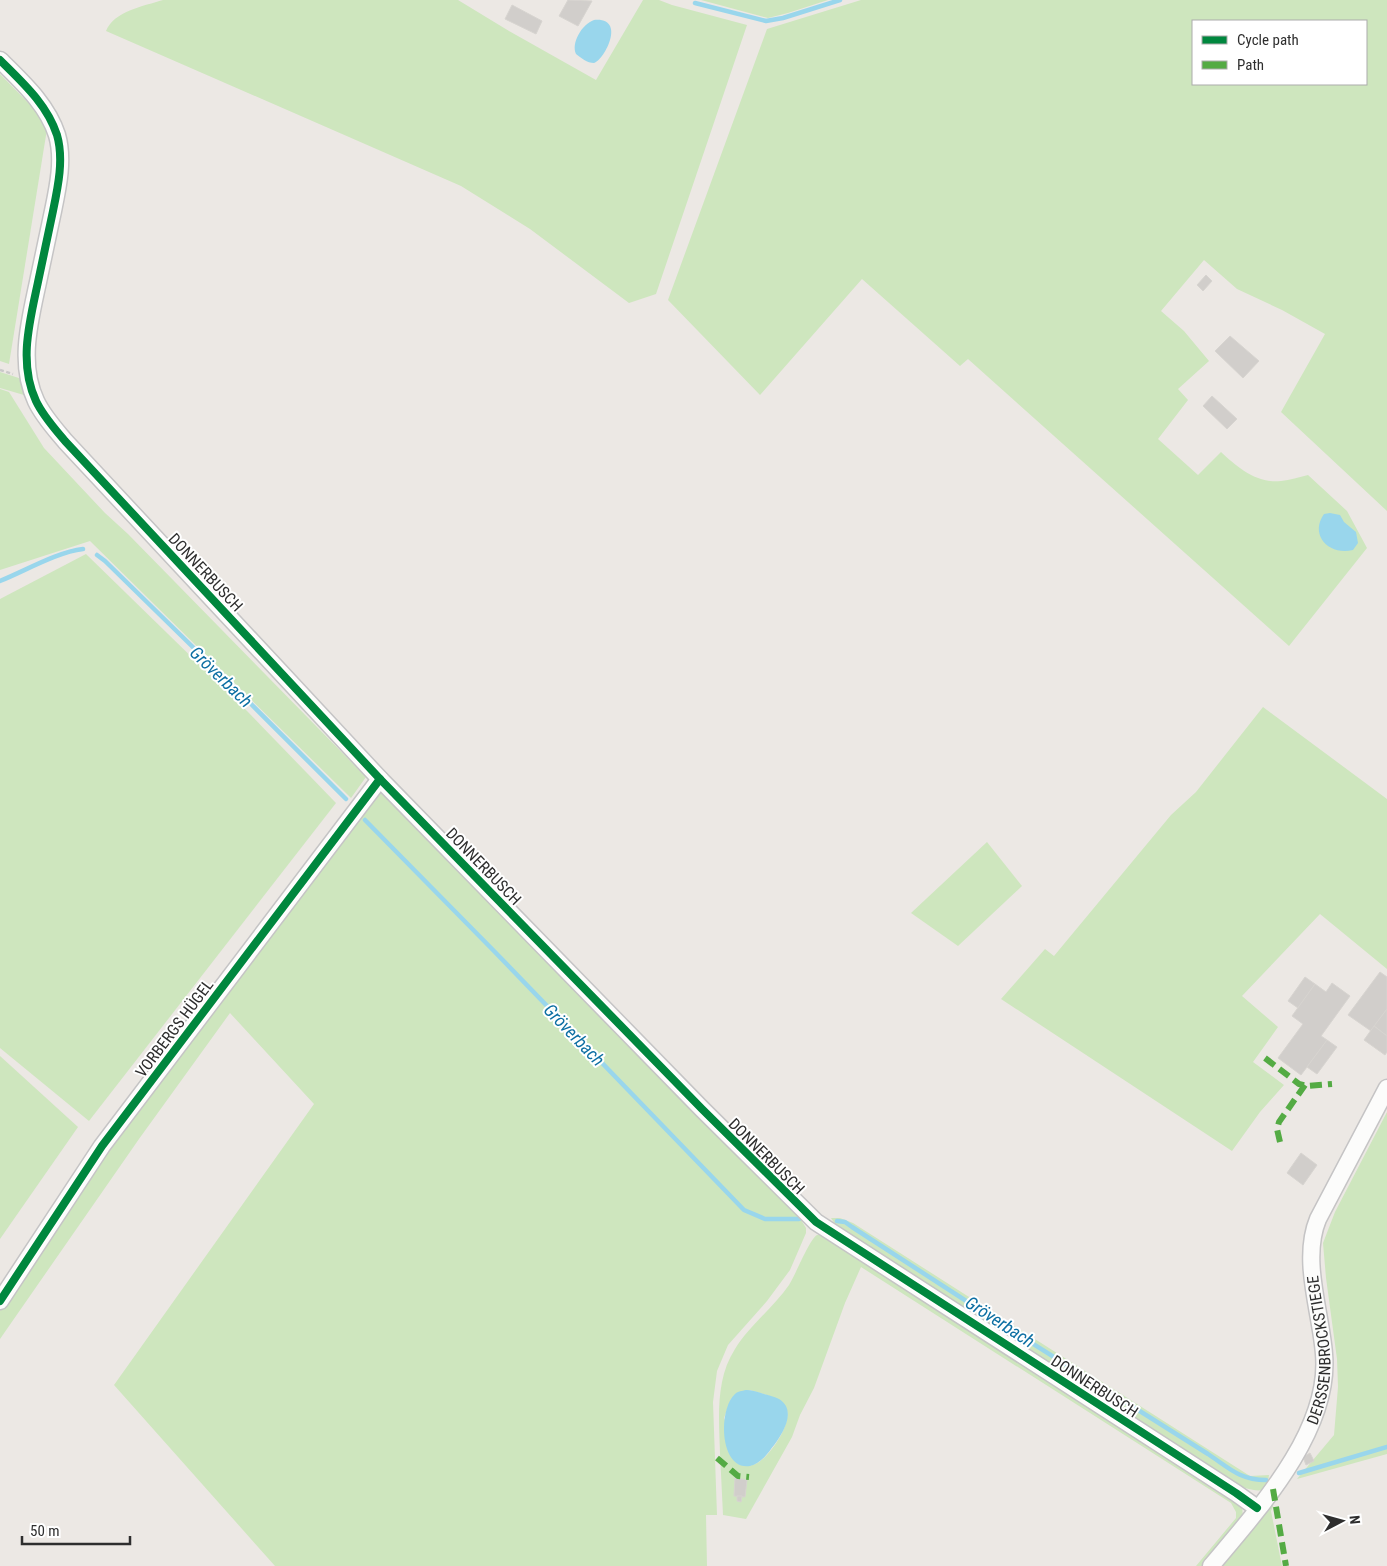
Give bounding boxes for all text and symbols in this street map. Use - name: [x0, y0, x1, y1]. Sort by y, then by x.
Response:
- legend: [1192, 20, 1367, 85]
- text: Cycle path: [1237, 31, 1299, 49]
- text: Path: [1237, 56, 1264, 74]
- street label: DONNERBUSCH: [165, 529, 247, 615]
- water label: Gröverbach: [186, 642, 257, 711]
- street label: DONNERBUSCH: [442, 824, 525, 909]
- street label: VORBERGS HÜGEL: [131, 975, 218, 1081]
- water label: Gröverbach: [540, 999, 609, 1070]
- street label: DONNERBUSCH: [725, 1114, 809, 1198]
- street label: DERSSENBROCKSTIEGE: [1303, 1275, 1335, 1427]
- water label: Gröverbach: [962, 1291, 1039, 1352]
- street label: DONNERBUSCH: [1048, 1351, 1142, 1422]
- north arrow: [1317, 1496, 1367, 1546]
- scale bar: [22, 1514, 130, 1546]
- text: N: [1347, 1515, 1363, 1525]
- text: 50 m: [30, 1522, 60, 1540]

